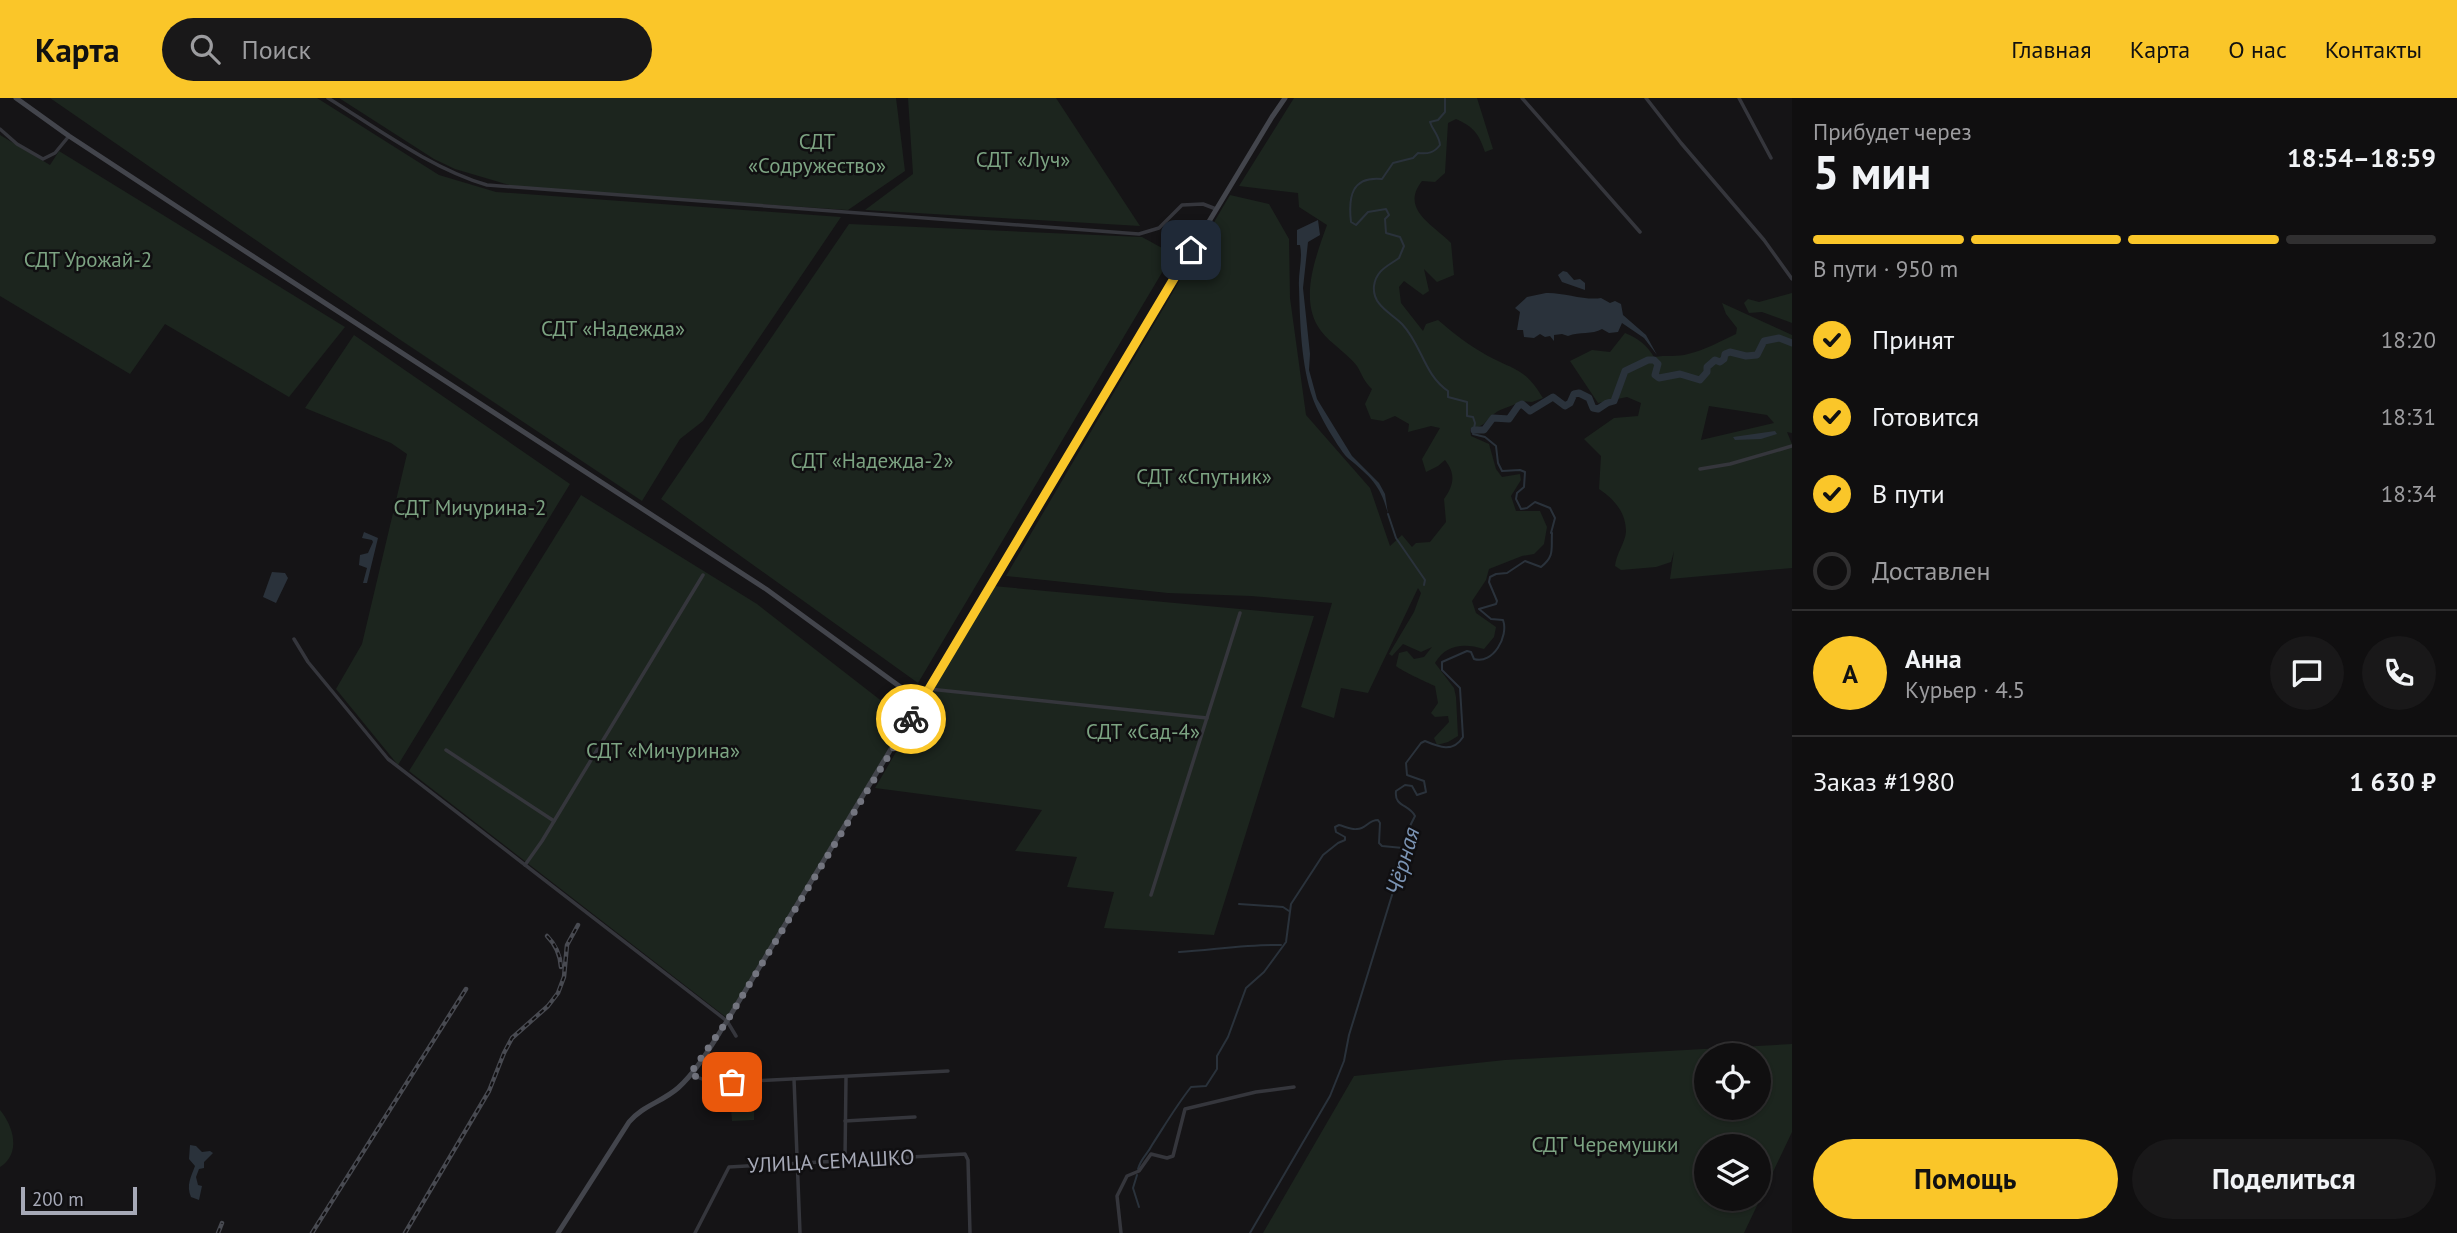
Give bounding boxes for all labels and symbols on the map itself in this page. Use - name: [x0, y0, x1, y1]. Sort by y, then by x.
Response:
- park label: СДТ «Содружество»: [748, 128, 886, 179]
- park label: СДТ «Луч»: [976, 146, 1070, 173]
- pin: [1161, 220, 1221, 280]
- park label: СДТ Урожай-2: [24, 246, 152, 273]
- park label: СДТ «Надежда»: [541, 315, 685, 342]
- park label: СДТ «Надежда-2»: [791, 447, 953, 474]
- park label: СДТ «Спутник»: [1136, 463, 1272, 490]
- park label: СДТ Мичурина-2: [394, 494, 546, 521]
- courier: [876, 684, 946, 754]
- park label: СДТ «Сад-4»: [1086, 718, 1200, 745]
- park label: СДТ «Мичурина»: [586, 737, 740, 764]
- water label: Чёрная: [1378, 823, 1426, 898]
- pin: [702, 1052, 762, 1112]
- park label: СДТ Черемушки: [1532, 1131, 1678, 1158]
- street label: УЛИЦА СЕМАШКО: [747, 1143, 915, 1179]
- scale bar: [21, 1184, 136, 1216]

